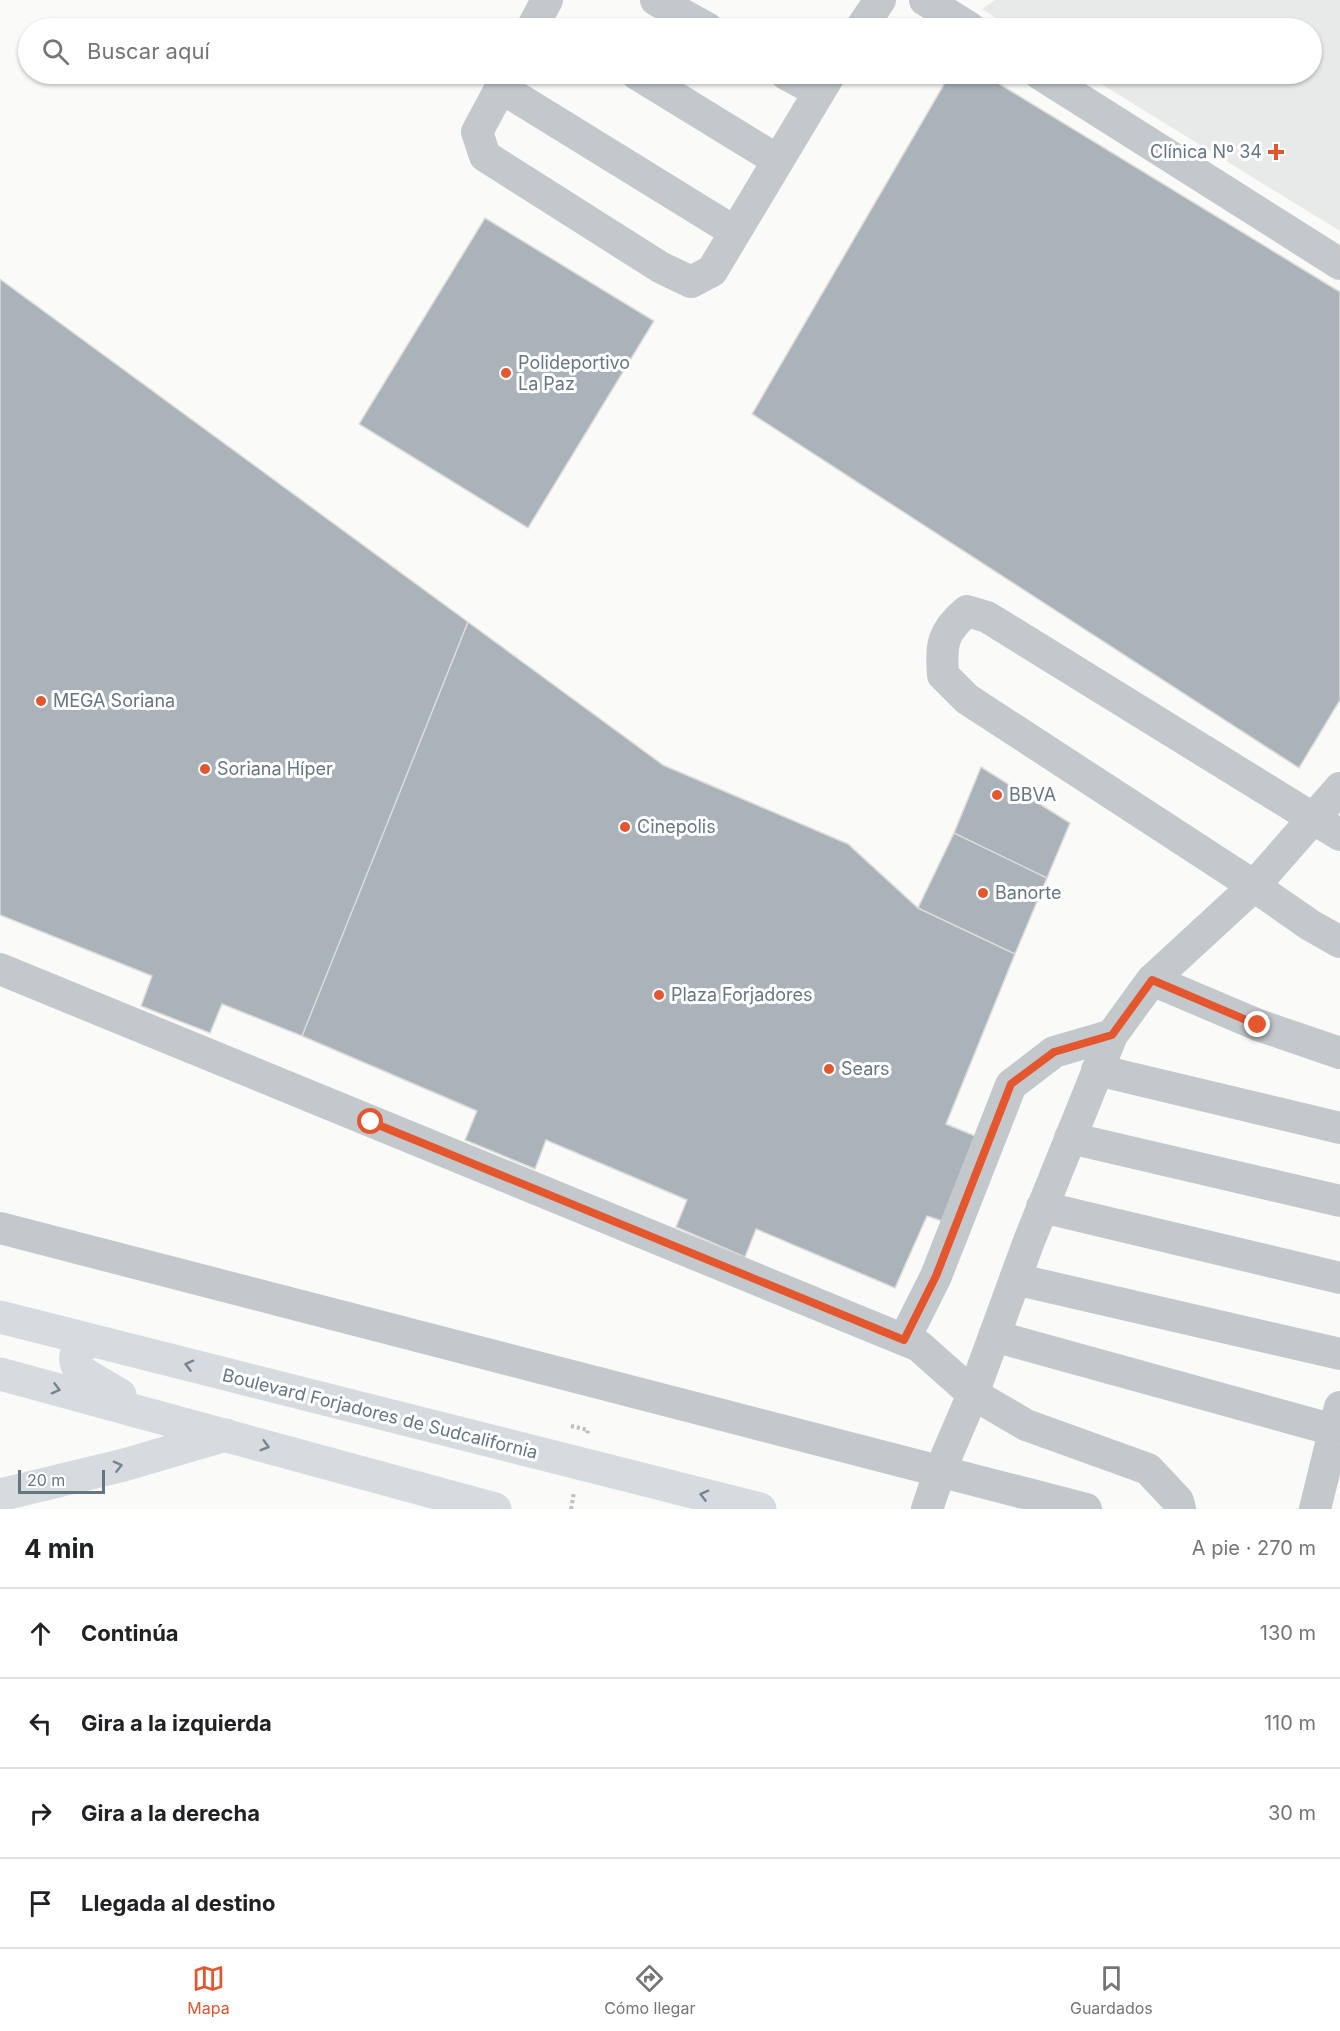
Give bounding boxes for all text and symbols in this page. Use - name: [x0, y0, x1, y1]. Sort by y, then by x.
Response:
- search box: [18, 18, 1322, 84]
- icon: search: [39, 35, 72, 68]
- text: Buscar aquí: [87, 38, 210, 64]
- place label: Clínica Nº 34: [1150, 141, 1262, 162]
- marker: Clínica Nº 34: [1267, 143, 1285, 161]
- place label: Polideportivo La Paz: [518, 352, 630, 394]
- marker: Polideportivo La Paz: [499, 366, 513, 380]
- place label: MEGA Soriana: [53, 690, 175, 711]
- marker: MEGA Soriana: [34, 694, 48, 708]
- place label: Soriana Híper: [217, 758, 333, 779]
- marker: Soriana Híper: [198, 762, 212, 776]
- place label: BBVA: [1009, 784, 1056, 805]
- marker: BBVA: [990, 788, 1004, 802]
- place label: Cinepolis: [637, 816, 716, 837]
- marker: Cinepolis: [618, 820, 632, 834]
- place label: Banorte: [995, 882, 1062, 903]
- marker: Banorte: [976, 886, 990, 900]
- place label: Plaza Forjadores: [671, 984, 813, 1005]
- marker: Plaza Forjadores: [652, 988, 666, 1002]
- route end: [1244, 1011, 1270, 1037]
- place label: Sears: [841, 1058, 890, 1079]
- marker: Sears: [822, 1062, 836, 1076]
- route start: [357, 1108, 383, 1134]
- one-way arrow: [184, 1360, 194, 1373]
- street label: Boulevard Forjadores de Sudcalifornia: [220, 1364, 540, 1463]
- one-way arrow: [51, 1382, 61, 1394]
- one-way arrow: [260, 1438, 270, 1451]
- one-way arrow: [112, 1461, 123, 1473]
- scale bar: [18, 1467, 105, 1494]
- text: 20 m: [27, 1470, 65, 1490]
- one-way arrow: [699, 1489, 709, 1502]
- text: 4 min: [24, 1533, 95, 1564]
- text: A pie · 270 m: [1192, 1536, 1316, 1560]
- icon: ahead: [24, 1617, 57, 1650]
- text: Continúa: [81, 1620, 179, 1646]
- text: 130 m: [1260, 1621, 1316, 1645]
- icon: left: [24, 1707, 57, 1740]
- text: Gira a la izquierda: [81, 1710, 272, 1736]
- text: 110 m: [1264, 1711, 1316, 1735]
- icon: right: [24, 1797, 57, 1830]
- text: Gira a la derecha: [81, 1800, 260, 1826]
- text: 30 m: [1268, 1801, 1316, 1825]
- icon: arrive: [24, 1887, 57, 1920]
- text: Llegada al destino: [81, 1890, 275, 1916]
- tab: Mapa: [187, 1962, 230, 2018]
- tab: Cómo llegar: [604, 1962, 695, 2018]
- tab: Guardados: [1070, 1962, 1153, 2018]

